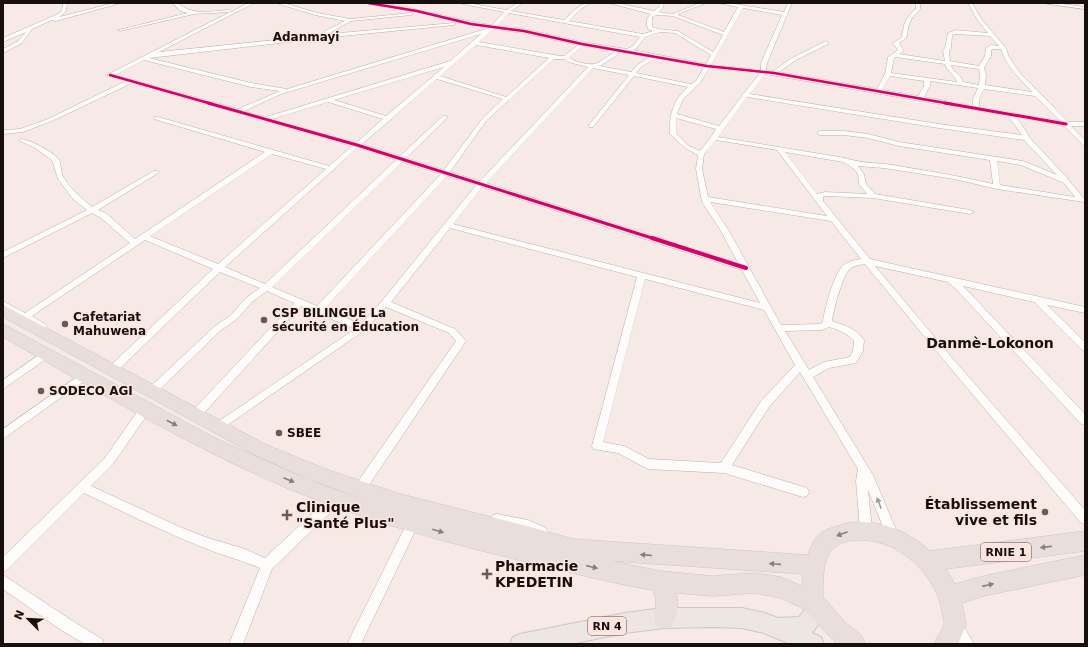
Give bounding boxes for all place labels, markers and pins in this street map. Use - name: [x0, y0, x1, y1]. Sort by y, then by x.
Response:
- place label: CSP BILINGUE La sécurité en Éducation: [272, 306, 419, 334]
- place label: Cafetariat Mahuwena: [73, 310, 146, 338]
- marker: CSP BILINGUE La sécurité en Éducation: [259, 315, 269, 325]
- marker: Cafetariat Mahuwena: [60, 319, 70, 329]
- place label: SODECO AGI: [49, 384, 133, 398]
- marker: SODECO AGI: [36, 386, 46, 396]
- place label: SBEE: [287, 426, 321, 440]
- marker: SBEE: [274, 428, 284, 438]
- place label: Établissement vive et fils: [925, 496, 1037, 528]
- place label: Clinique "Santé Plus": [296, 499, 395, 531]
- marker: Établissement vive et fils: [1040, 507, 1050, 517]
- marker: Clinique "Santé Plus": [281, 509, 293, 521]
- place label: Pharmacie KPEDETIN: [495, 558, 578, 590]
- marker: Pharmacie KPEDETIN: [482, 569, 492, 579]

